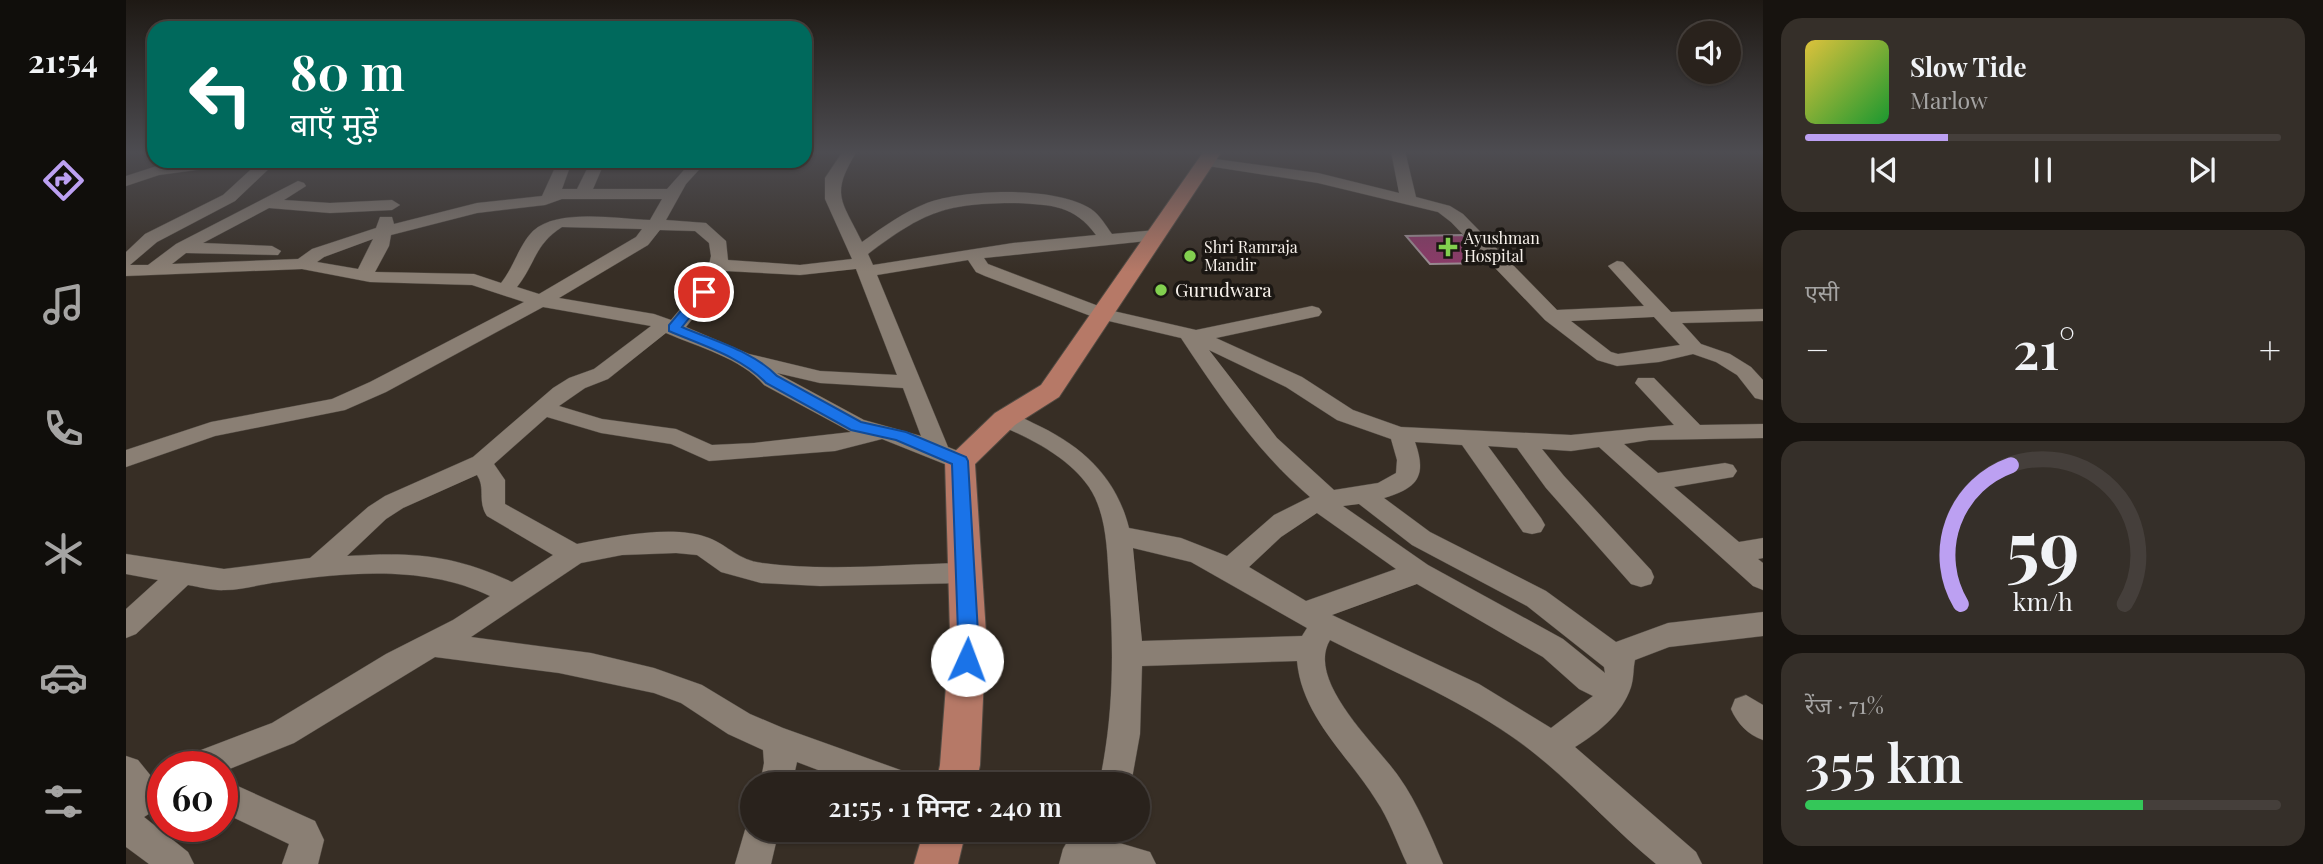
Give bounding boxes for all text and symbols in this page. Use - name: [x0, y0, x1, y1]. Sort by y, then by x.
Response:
- map controls: [1678, 21, 1741, 84]
- button: sound: [1678, 21, 1741, 84]
- text: 21:54: [28, 38, 98, 81]
- text: 80 m: [290, 38, 405, 103]
- icon: left: [175, 49, 266, 140]
- text: Slow Tide: [1910, 49, 2027, 84]
- text: Marlow: [1910, 84, 1988, 115]
- text: बाएँ मुड़ें: [290, 101, 378, 144]
- icon: previous: [1865, 151, 1903, 189]
- icon: pause: [2024, 151, 2062, 189]
- icon: next: [2183, 151, 2221, 189]
- icon: directions: [39, 156, 88, 205]
- place label: Ayushman Hospital: [1463, 227, 1540, 266]
- place label: Shri Ramraja Mandir: [1204, 236, 1298, 275]
- marker: Ayushman Hospital: [1438, 237, 1458, 257]
- marker: Shri Ramraja Mandir: [1182, 248, 1198, 264]
- pin: [674, 262, 734, 322]
- icon: arrive: [685, 273, 723, 311]
- place label: Gurudwara: [1175, 276, 1272, 302]
- text: एसी: [1805, 276, 1839, 307]
- icon: music: [39, 280, 88, 329]
- marker: Gurudwara: [1153, 282, 1169, 298]
- text: 21°: [2013, 314, 2075, 383]
- text: −: [1805, 323, 1830, 374]
- text: +: [2259, 323, 2281, 374]
- icon: phone: [39, 404, 88, 453]
- text: 59: [2006, 495, 2080, 592]
- icon: climate: [39, 529, 88, 578]
- text: km/h: [2013, 584, 2073, 617]
- position arrow: [930, 623, 1004, 697]
- icon: car: [39, 653, 88, 702]
- text: रेंज · 71%: [1805, 689, 1884, 720]
- text: 355 km: [1805, 727, 1963, 796]
- speed limit sign: 60: [147, 751, 238, 842]
- icon: filters: [39, 777, 88, 826]
- text: 21:55 · 1 मिनट · 240 m: [828, 789, 1062, 824]

